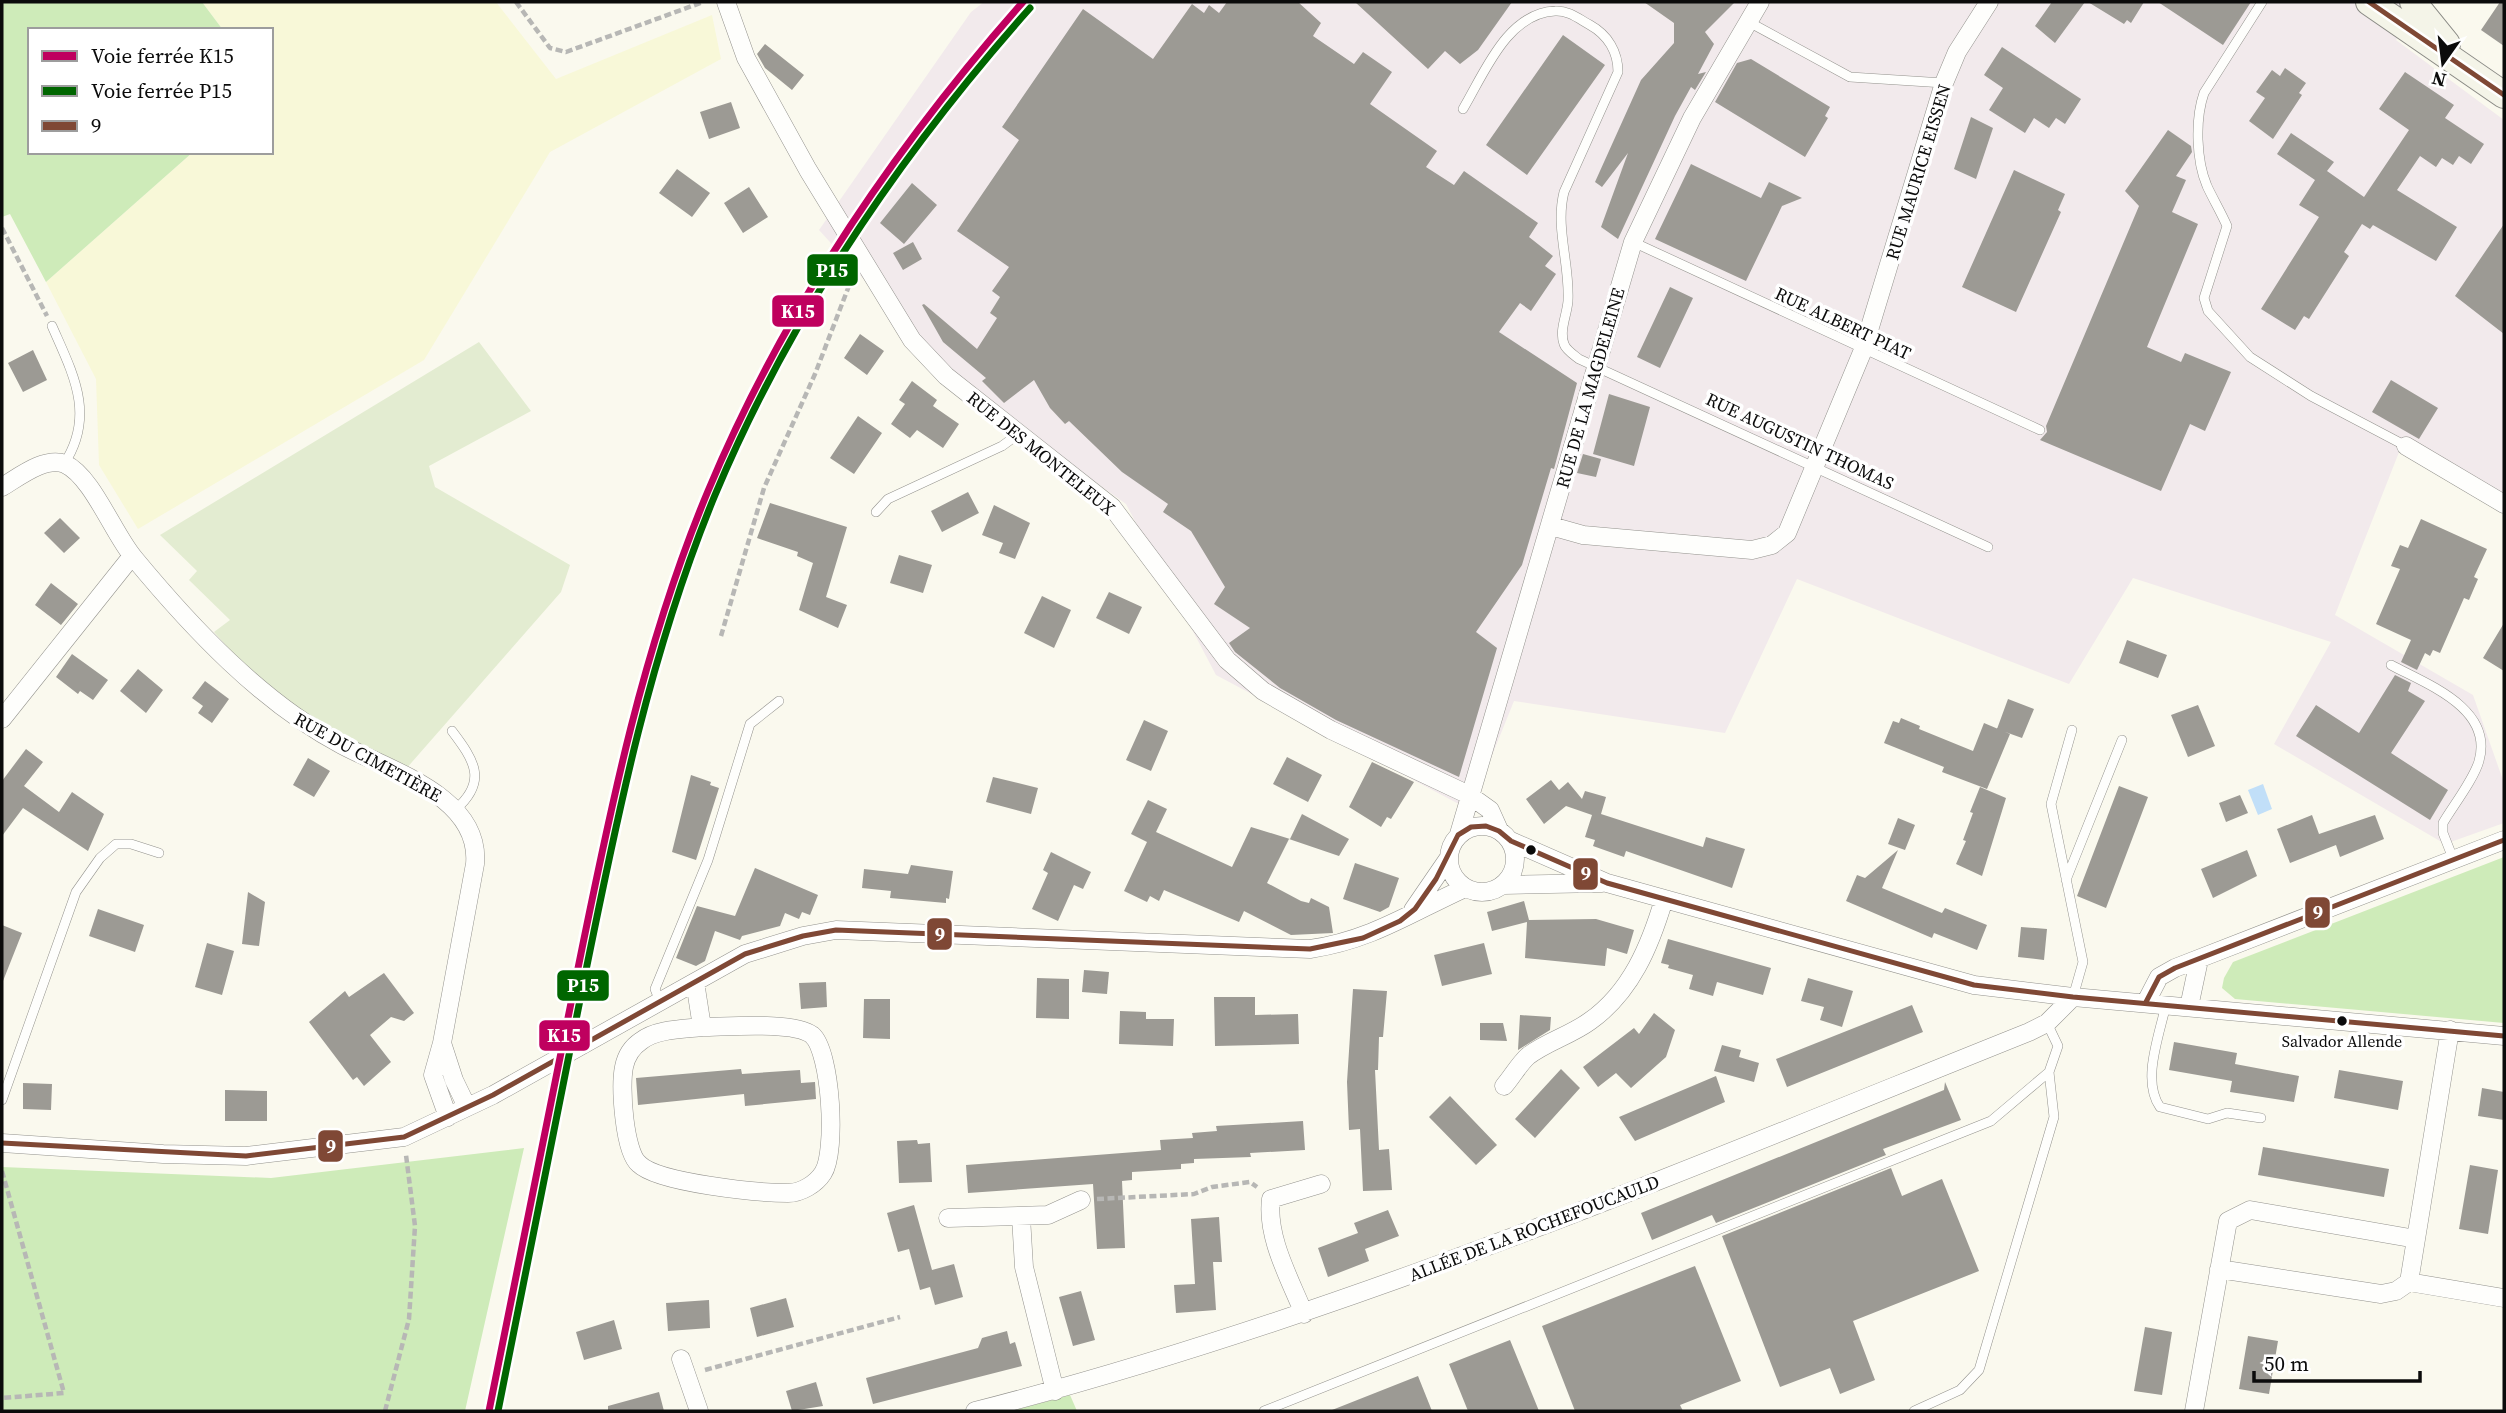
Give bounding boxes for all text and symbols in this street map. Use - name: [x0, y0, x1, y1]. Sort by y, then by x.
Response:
- legend: [28, 28, 273, 154]
- north arrow: [2408, 28, 2478, 98]
- text: Voie ferrée K15: [91, 41, 234, 70]
- text: N: [2429, 65, 2449, 94]
- text: Voie ferrée P15: [91, 76, 232, 105]
- street label: RUE MAURICE EISSEN: [1879, 81, 1957, 263]
- text: 9: [91, 111, 102, 140]
- line badge: P15: [806, 253, 859, 287]
- text: P15: [816, 257, 848, 283]
- street label: RUE ALBERT PIAT: [1771, 280, 1915, 366]
- street label: RUE DE LA MAGDELEINE: [1549, 285, 1631, 491]
- line badge: K15: [771, 294, 825, 328]
- text: K15: [781, 298, 815, 324]
- street label: RUE DES MONTELEUX: [962, 385, 1121, 521]
- street label: RUE AUGUSTIN THOMAS: [1702, 386, 1898, 496]
- street label: RUE DU CIMETIÈRE: [290, 706, 446, 808]
- unlabelled marker: [1524, 843, 1538, 857]
- line badge: 9: [1572, 857, 1599, 891]
- text: 9: [1581, 860, 1591, 886]
- line badge: 9: [2304, 896, 2331, 929]
- text: 9: [2313, 899, 2323, 925]
- line badge: 9: [926, 917, 953, 951]
- text: 9: [935, 921, 945, 947]
- line badge: P15: [556, 969, 610, 1002]
- text: P15: [567, 972, 599, 998]
- marker: Salvador Allende: [2335, 1014, 2349, 1028]
- line badge: K15: [538, 1019, 591, 1052]
- text: K15: [547, 1022, 581, 1048]
- place label: Salvador Allende: [2282, 1030, 2402, 1052]
- line badge: 9: [317, 1129, 344, 1163]
- text: 9: [326, 1133, 336, 1159]
- street label: ALLÉE DE LA ROCHEFOUCAULD: [1405, 1169, 1663, 1287]
- scale bar: [2254, 1340, 2420, 1384]
- text: 50 m: [2264, 1349, 2309, 1378]

